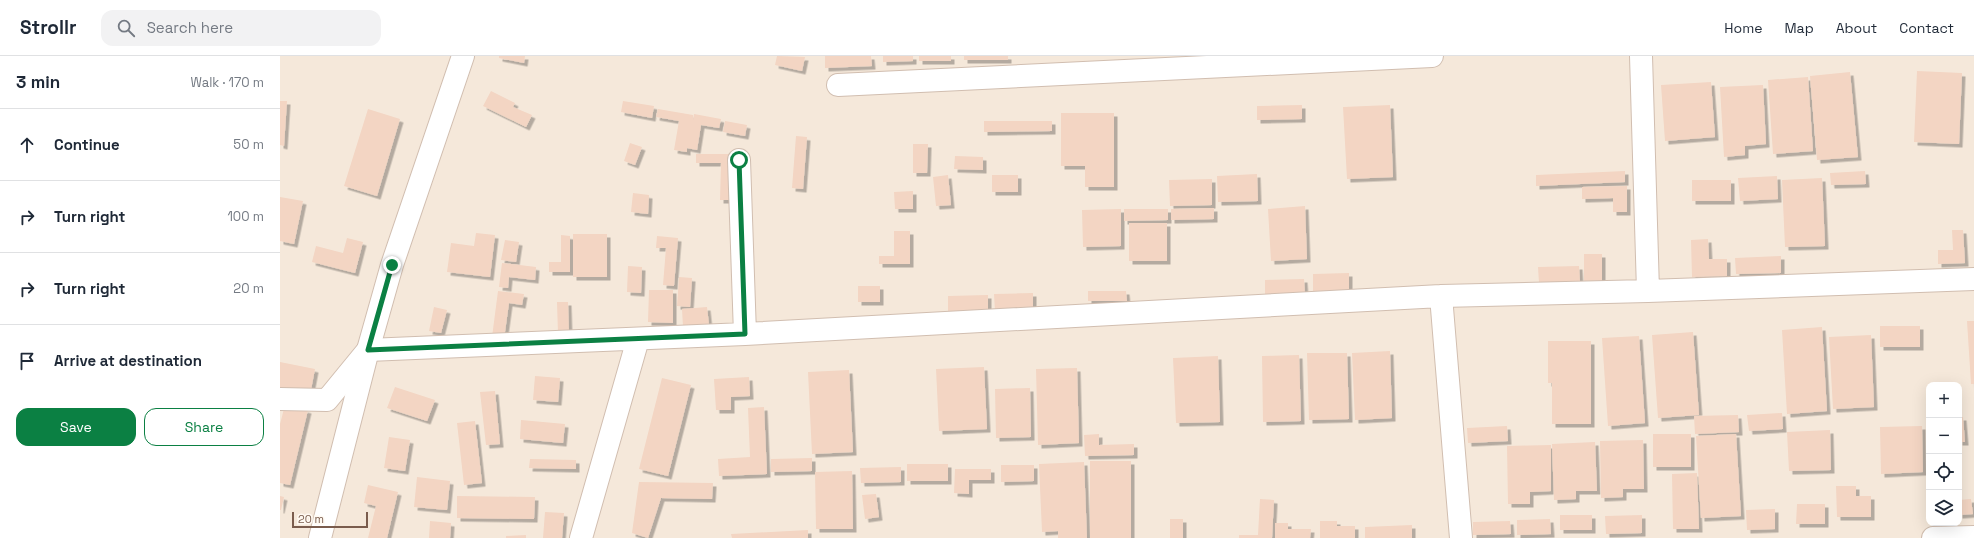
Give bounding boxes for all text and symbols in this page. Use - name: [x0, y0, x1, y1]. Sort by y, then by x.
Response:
- search box: [101, 10, 381, 46]
- text: Strollr: [20, 15, 77, 40]
- icon: search: [115, 17, 137, 39]
- text: Search here: [147, 18, 233, 37]
- text: Home: [1724, 19, 1762, 37]
- text: Map: [1784, 19, 1814, 37]
- text: About: [1836, 19, 1877, 37]
- text: Contact: [1899, 19, 1954, 37]
- text: 3 min: [16, 71, 60, 93]
- text: Walk · 170 m: [190, 74, 264, 91]
- icon: ahead: [16, 134, 38, 156]
- text: Continue: [54, 135, 120, 154]
- text: 50 m: [233, 136, 264, 153]
- route start: [730, 151, 748, 169]
- icon: right: [16, 206, 38, 228]
- text: Turn right: [54, 207, 125, 226]
- text: 100 m: [227, 208, 264, 225]
- route end: [383, 256, 401, 274]
- icon: right: [16, 278, 38, 300]
- text: Turn right: [54, 279, 125, 298]
- text: 20 m: [233, 280, 264, 297]
- icon: arrive: [16, 350, 38, 372]
- text: Arrive at destination: [54, 351, 202, 370]
- map controls: [1926, 382, 1962, 526]
- button: +: [1926, 382, 1962, 418]
- button: Save: [16, 408, 136, 446]
- button: Share: [144, 408, 264, 446]
- button: −: [1926, 418, 1962, 454]
- button: locate: [1926, 454, 1962, 490]
- button: layers: [1926, 490, 1962, 526]
- scale bar: [292, 510, 368, 529]
- text: 20 m: [298, 512, 324, 526]

